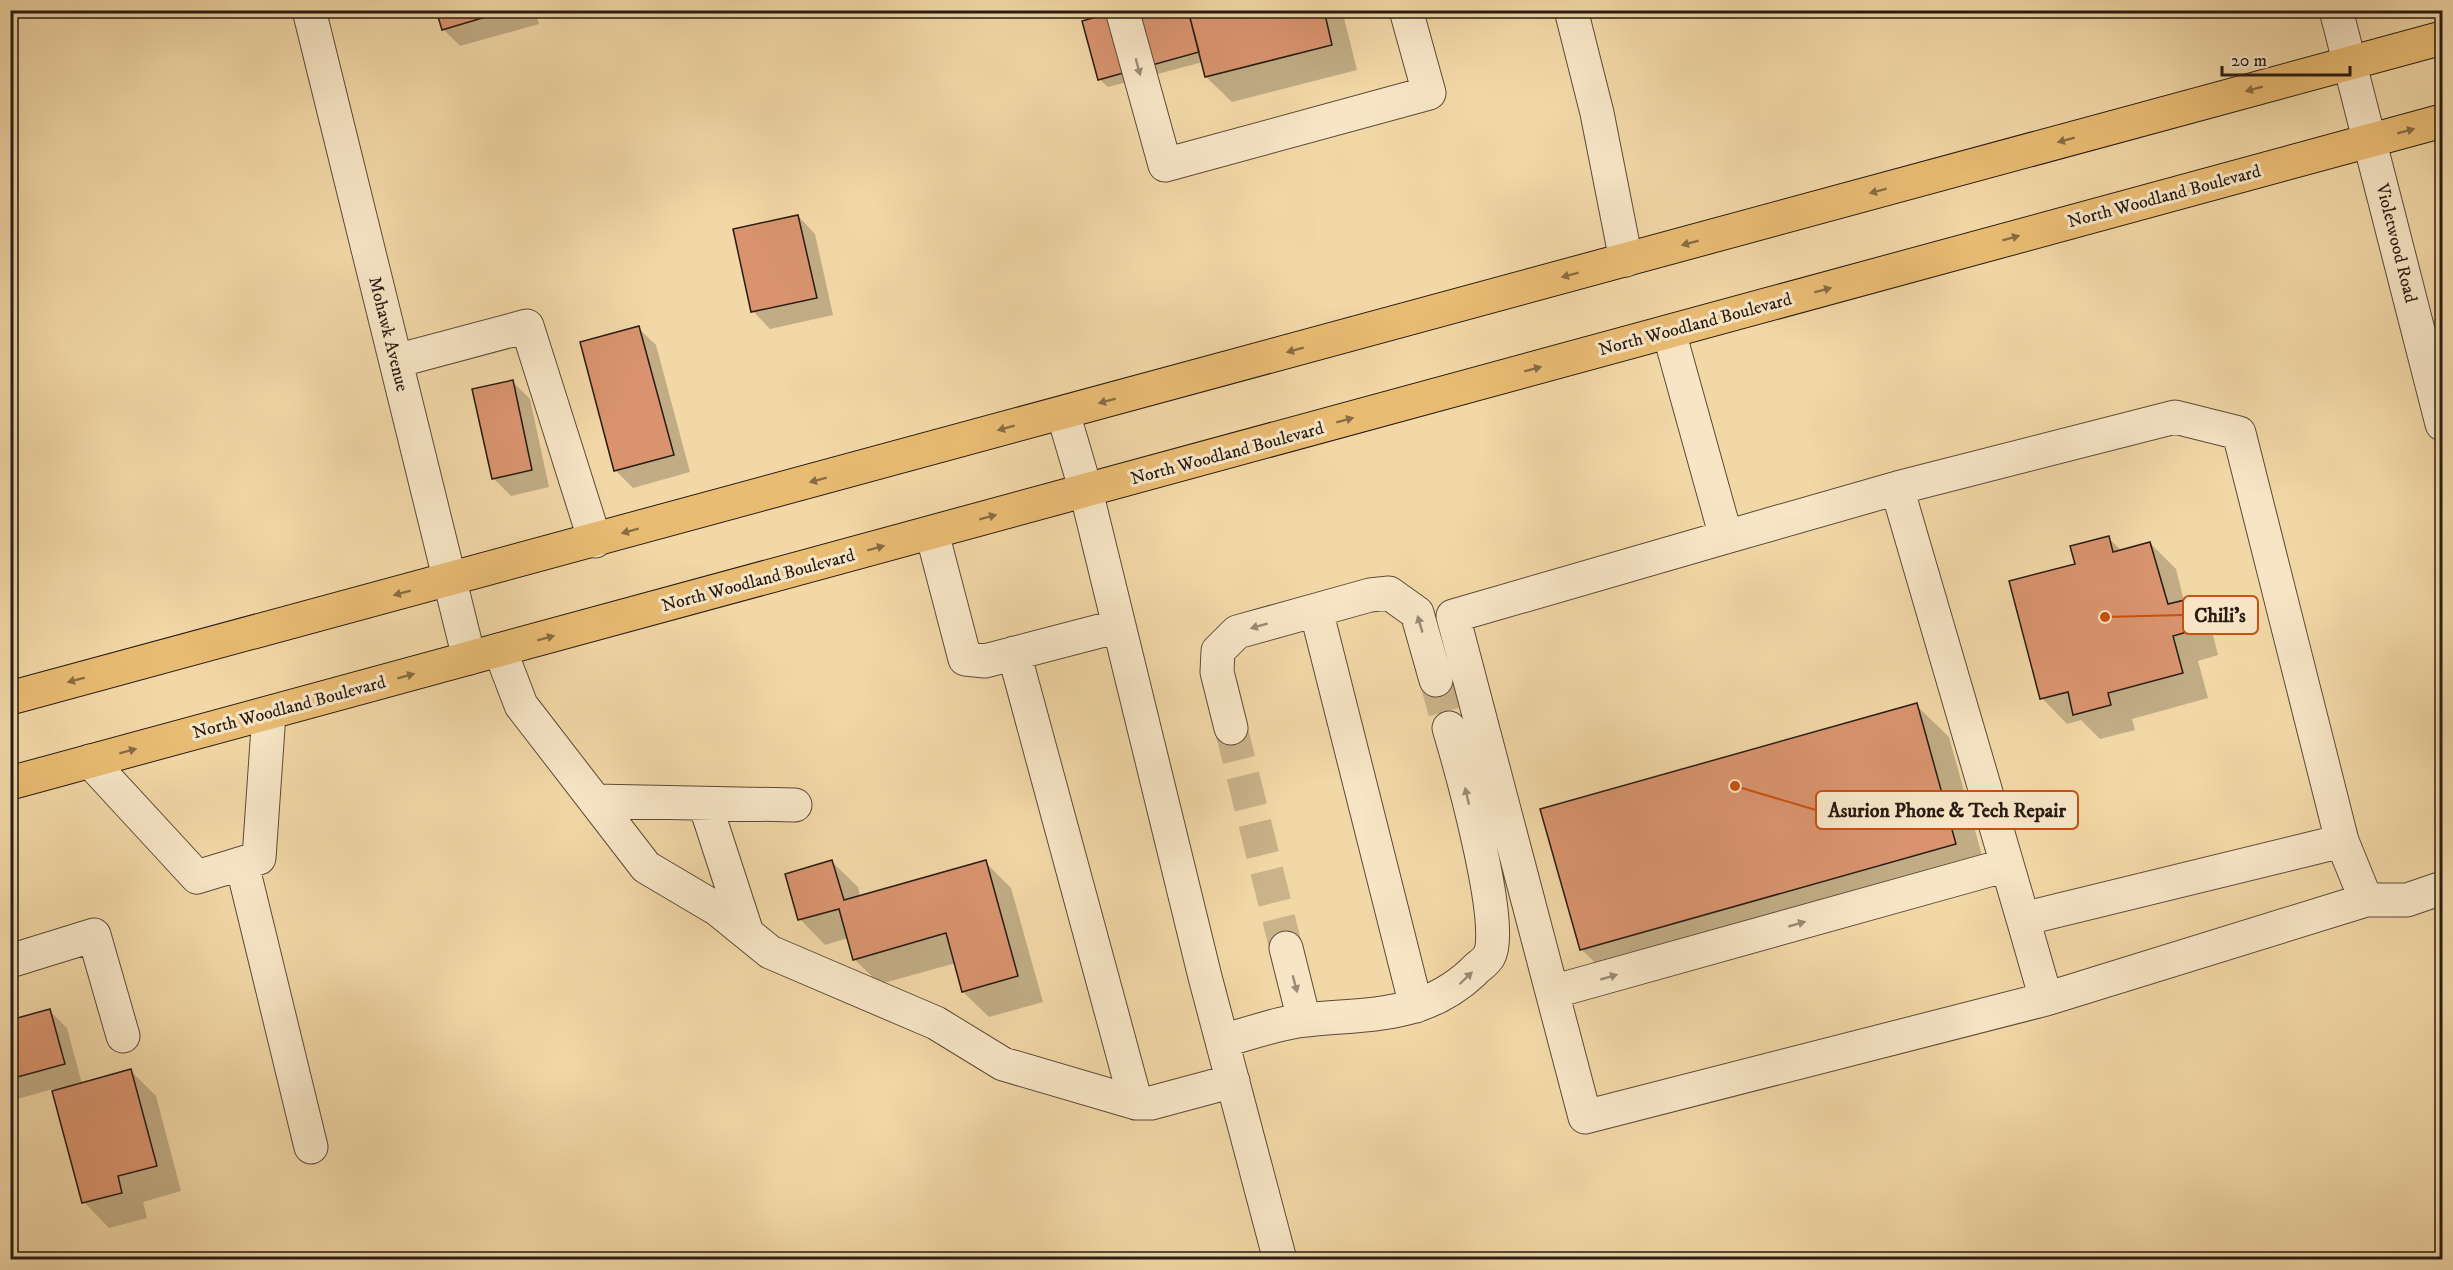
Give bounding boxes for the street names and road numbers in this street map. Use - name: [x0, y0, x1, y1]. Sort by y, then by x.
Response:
- street label: North Woodland Boulevard: [2065, 161, 2263, 233]
- street label: Violetwood Road: [2370, 180, 2421, 305]
- street label: Mohawk Avenue: [363, 274, 413, 394]
- street label: North Woodland Boulevard: [1596, 289, 1794, 361]
- street label: North Woodland Boulevard: [1128, 418, 1326, 490]
- street label: North Woodland Boulevard: [659, 545, 857, 617]
- street label: North Woodland Boulevard: [190, 672, 388, 744]

